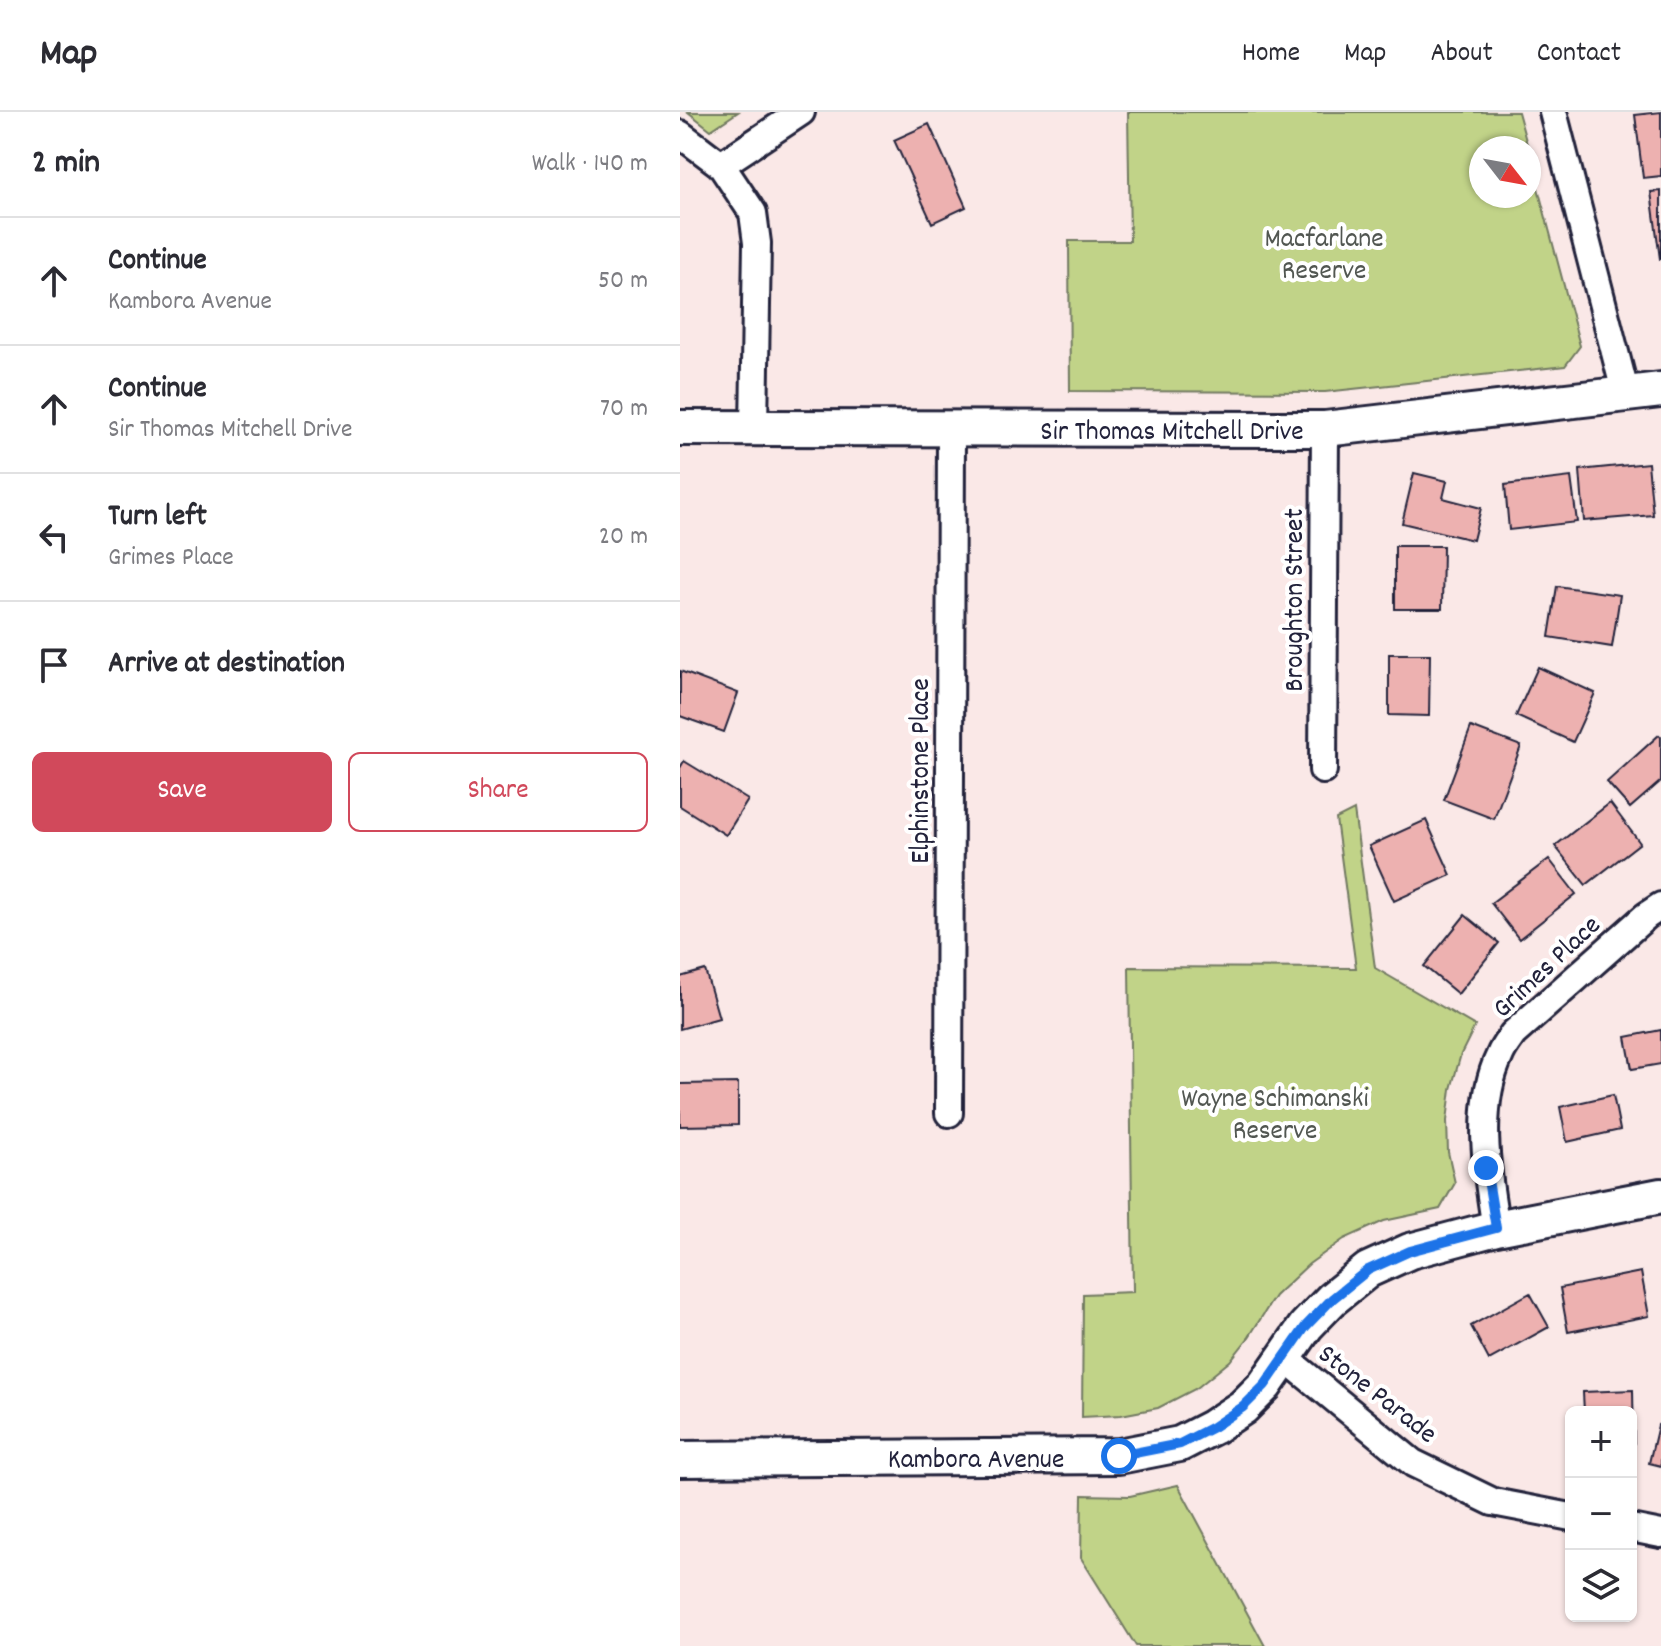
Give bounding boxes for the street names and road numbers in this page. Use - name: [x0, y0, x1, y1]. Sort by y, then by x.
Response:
- street label: Sir Thomas Mitchell Drive: [1040, 414, 1304, 454]
- street label: Broughton Street: [1277, 508, 1317, 692]
- street label: Elphinstone Place: [903, 678, 943, 864]
- street label: Grimes Place: [1485, 908, 1612, 1029]
- street label: Stone Parade: [1308, 1337, 1444, 1455]
- street label: Kambora Avenue: [888, 1442, 1064, 1482]

